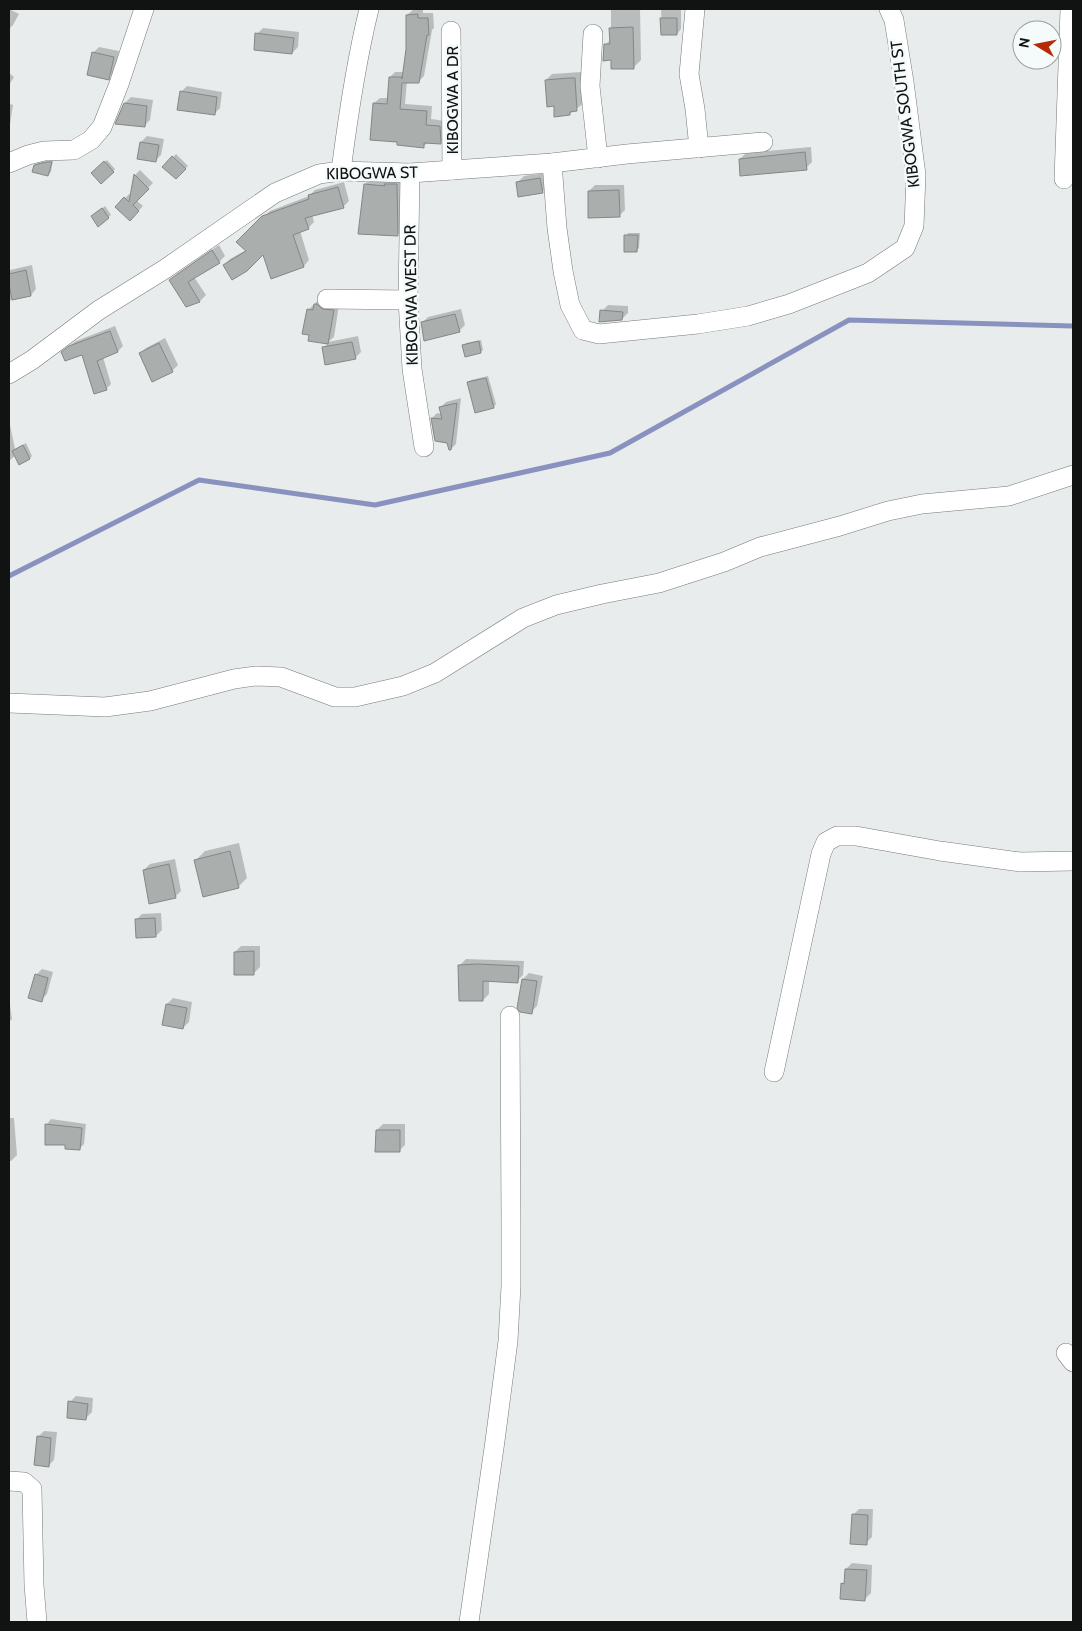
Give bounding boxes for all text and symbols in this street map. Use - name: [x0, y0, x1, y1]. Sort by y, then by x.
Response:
- north arrow: [1012, 20, 1062, 70]
- text: N: [1014, 36, 1034, 49]
- street label: KIBOGWA SOUTH ST: [886, 39, 923, 189]
- street label: KIBOGWA A DR: [443, 45, 462, 154]
- street label: KIBOGWA ST: [326, 163, 418, 183]
- street label: KIBOGWA WEST DR: [400, 224, 422, 365]

